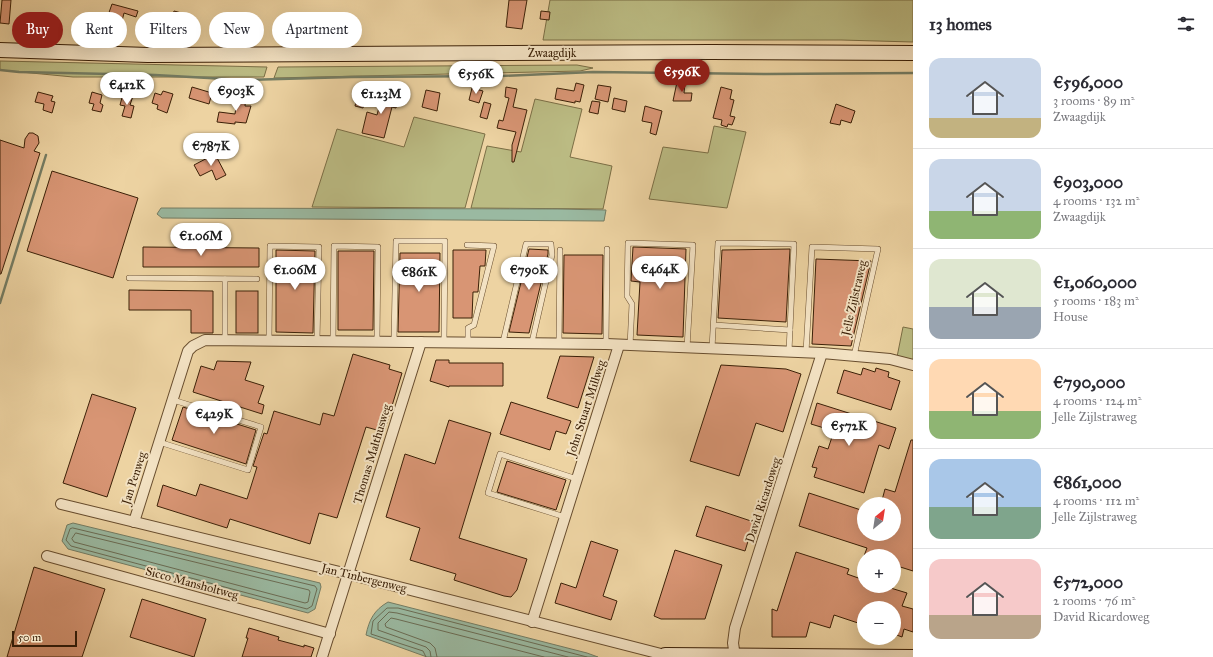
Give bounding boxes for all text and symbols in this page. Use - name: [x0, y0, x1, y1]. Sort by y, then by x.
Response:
- chip: Buy: [12, 12, 63, 48]
- chip: Rent: [71, 12, 127, 48]
- chip: Filters: [135, 12, 201, 48]
- chip: New: [209, 12, 264, 48]
- chip: Apartment: [272, 12, 362, 48]
- icon: filters: [1175, 13, 1197, 35]
- text: 13 homes: [929, 14, 992, 35]
- street label: Zwaagdijk: [528, 46, 577, 61]
- pin: €596K: [654, 59, 710, 93]
- pin: €556K: [448, 61, 504, 95]
- text: €596K: [664, 64, 700, 80]
- text: €556K: [458, 66, 494, 82]
- pin: €412K: [99, 72, 155, 106]
- text: €596,000: [1053, 72, 1123, 93]
- icon: home: [961, 74, 1009, 122]
- text: €412K: [109, 77, 145, 93]
- pin: €903K: [208, 78, 264, 112]
- pin: €1.23M: [348, 81, 414, 115]
- text: €903K: [218, 83, 254, 99]
- text: €1.23M: [361, 86, 401, 102]
- text: 3 rooms · 89 m²: [1053, 93, 1135, 109]
- text: Zwaagdijk: [1053, 109, 1106, 125]
- pin: €787K: [183, 133, 239, 167]
- text: €787K: [192, 138, 230, 154]
- text: €903,000: [1053, 172, 1123, 193]
- icon: home: [961, 175, 1009, 223]
- text: 4 rooms · 132 m²: [1053, 193, 1139, 209]
- text: Zwaagdijk: [1053, 209, 1106, 225]
- pin: €1.06M: [168, 223, 234, 257]
- text: €1.06M: [179, 228, 223, 244]
- pin: €464K: [632, 256, 688, 290]
- pin: €1.06M: [262, 257, 328, 291]
- pin: €790K: [501, 257, 557, 291]
- street label: Jelle Zijlstraweg: [838, 258, 871, 339]
- pin: €861K: [391, 259, 447, 293]
- text: €464K: [641, 261, 679, 277]
- text: €1.06M: [273, 262, 317, 278]
- text: €790K: [510, 262, 548, 278]
- text: €861K: [401, 264, 437, 280]
- text: €1,060,000: [1053, 272, 1137, 293]
- icon: home: [961, 275, 1009, 323]
- text: 5 rooms · 183 m²: [1053, 293, 1139, 309]
- text: House: [1053, 309, 1088, 325]
- street label: John Stuart Millweg: [563, 358, 609, 460]
- text: €790,000: [1053, 372, 1125, 393]
- icon: home: [961, 375, 1009, 423]
- text: 4 rooms · 124 m²: [1053, 393, 1142, 409]
- pin: €429K: [186, 401, 242, 435]
- street label: Thomas Malthusweg: [350, 402, 395, 506]
- text: €429K: [195, 406, 233, 422]
- text: Jelle Zijlstraweg: [1053, 409, 1136, 425]
- pin: €572K: [821, 413, 877, 447]
- text: €572K: [831, 418, 867, 434]
- street label: Jan Penweg: [118, 449, 150, 509]
- street label: David Ricardoweg: [743, 455, 784, 545]
- text: €861,000: [1053, 472, 1122, 493]
- icon: home: [961, 475, 1009, 523]
- text: 4 rooms · 112 m²: [1053, 493, 1139, 509]
- north arrow: [857, 497, 901, 541]
- map controls: [857, 497, 901, 645]
- text: Jelle Zijlstraweg: [1053, 509, 1136, 525]
- button: +: [857, 549, 901, 593]
- street label: Jan Tinbergenweg: [318, 560, 408, 596]
- street label: Sicco Mansholtweg: [144, 564, 240, 603]
- text: €572,000: [1053, 572, 1123, 593]
- icon: home: [961, 575, 1009, 623]
- text: 2 rooms · 76 m²: [1053, 593, 1135, 609]
- button: −: [857, 601, 901, 645]
- text: David Ricardoweg: [1053, 609, 1149, 625]
- scale bar: [12, 629, 77, 648]
- text: 50 m: [18, 631, 41, 644]

